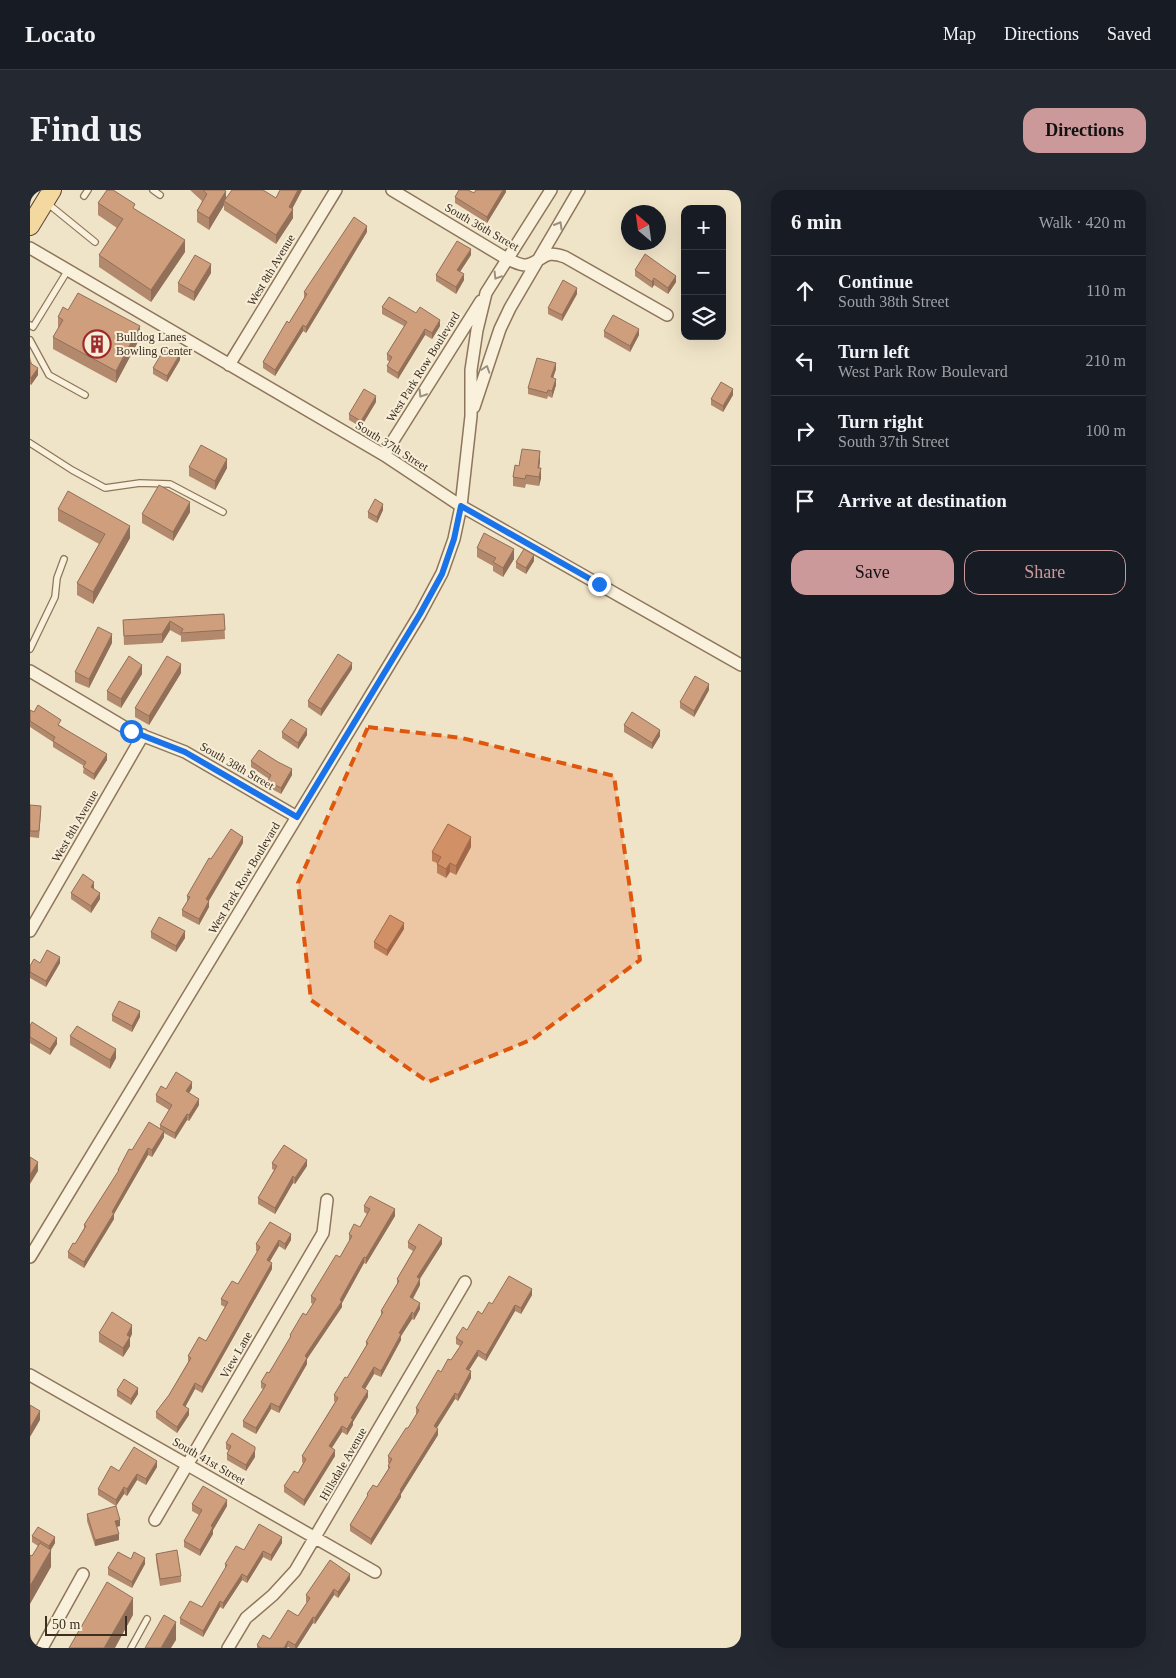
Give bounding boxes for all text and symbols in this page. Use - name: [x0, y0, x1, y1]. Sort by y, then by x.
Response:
- text: Locato: [25, 21, 96, 47]
- text: Map: [943, 24, 976, 44]
- text: Directions: [1004, 24, 1079, 44]
- text: Saved: [1107, 24, 1151, 44]
- button: Directions: [1023, 108, 1146, 153]
- text: Find us: [30, 110, 142, 149]
- street label: South 36th Street: [442, 200, 522, 254]
- north arrow: [621, 205, 666, 250]
- map controls: [681, 205, 726, 340]
- button: +: [681, 205, 726, 250]
- text: 6 min: [791, 210, 842, 234]
- text: Walk · 420 m: [1039, 214, 1126, 231]
- one-way arrow: [552, 221, 562, 230]
- street label: West 8th Avenue: [244, 232, 298, 308]
- button: −: [681, 250, 726, 295]
- one-way arrow: [493, 270, 503, 279]
- text: Continue: [838, 271, 913, 292]
- icon: ahead: [791, 277, 819, 305]
- text: 110 m: [1086, 282, 1126, 299]
- text: South 38th Street: [838, 293, 949, 310]
- button: layers: [681, 295, 726, 340]
- street label: West Park Row Boulevard: [383, 309, 463, 425]
- building icon: Bulldog Lanes Bowling Center: [82, 329, 112, 359]
- place label: Bulldog Lanes Bowling Center: [116, 330, 192, 358]
- text: Turn left: [838, 341, 910, 362]
- icon: left: [791, 347, 819, 375]
- text: 210 m: [1086, 352, 1126, 369]
- text: West Park Row Boulevard: [838, 363, 1008, 380]
- one-way arrow: [481, 366, 491, 374]
- one-way arrow: [419, 388, 429, 397]
- text: Turn right: [838, 411, 923, 432]
- icon: right: [791, 417, 819, 445]
- street label: South 37th Street: [353, 418, 432, 474]
- text: 100 m: [1086, 422, 1126, 439]
- text: South 37th Street: [838, 433, 949, 450]
- icon: arrive: [791, 487, 819, 515]
- text: Arrive at destination: [838, 490, 1007, 511]
- button: Save: [791, 550, 954, 595]
- button: Share: [964, 550, 1126, 595]
- route end: [588, 573, 611, 596]
- route start: [120, 720, 143, 743]
- street label: South 38th Street: [197, 739, 277, 793]
- street label: West 8th Avenue: [49, 788, 101, 864]
- street label: West Park Row Boulevard: [205, 820, 283, 936]
- street label: View Lane: [217, 1329, 255, 1381]
- street label: Hillsdale Avenue: [316, 1425, 370, 1503]
- street label: South 41st Street: [170, 1434, 249, 1488]
- scale bar: [45, 1613, 128, 1636]
- text: 50 m: [52, 1617, 80, 1632]

